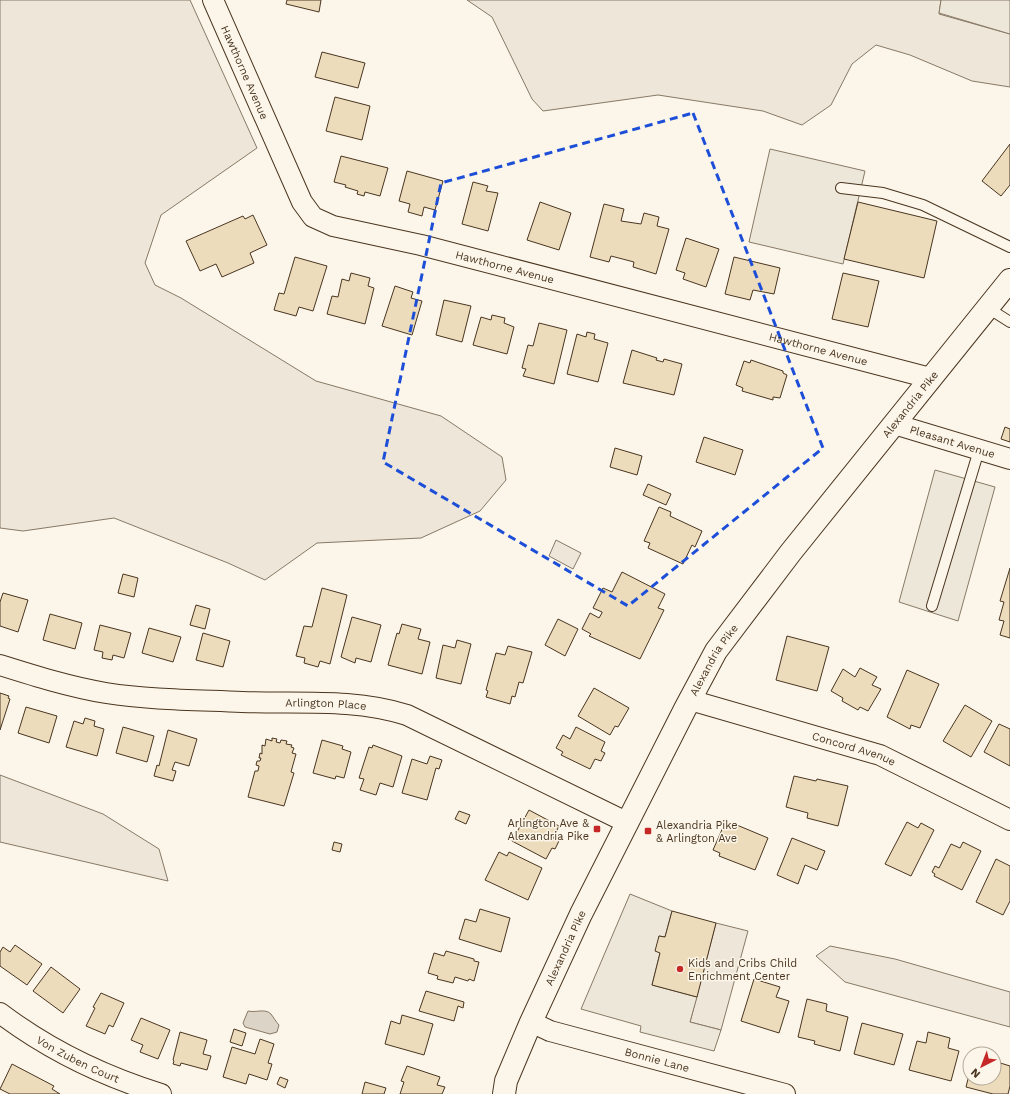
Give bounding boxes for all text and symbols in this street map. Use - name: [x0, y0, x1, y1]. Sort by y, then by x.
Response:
- street label: Hawthorne Avenue: [218, 23, 271, 121]
- street label: Hawthorne Avenue: [454, 248, 556, 286]
- street label: Hawthorne Avenue: [768, 330, 869, 368]
- street label: Alexandria Pike: [879, 368, 941, 440]
- street label: Pleasant Avenue: [908, 423, 997, 461]
- street label: Alexandria Pike: [687, 622, 740, 698]
- street label: Arlington Place: [285, 696, 367, 712]
- street label: Concord Avenue: [811, 729, 898, 768]
- place label: Arlington Ave & Alexandria Pike: [507, 817, 589, 843]
- place label: Alexandria Pike & Arlington Ave: [656, 819, 738, 845]
- marker: Arlington Ave & Alexandria Pike: [592, 824, 602, 834]
- marker: Alexandria Pike & Arlington Ave: [643, 826, 653, 836]
- street label: Alexandria Pike: [542, 908, 588, 988]
- place label: Kids and Cribs Child Enrichment Center: [688, 957, 797, 983]
- marker: Kids and Cribs Child Enrichment Center: [675, 964, 685, 974]
- street label: Von Zuben Court: [34, 1033, 122, 1085]
- street label: Bonnie Lane: [623, 1045, 691, 1075]
- north arrow: [962, 1046, 1002, 1086]
- text: N: [968, 1066, 983, 1081]

